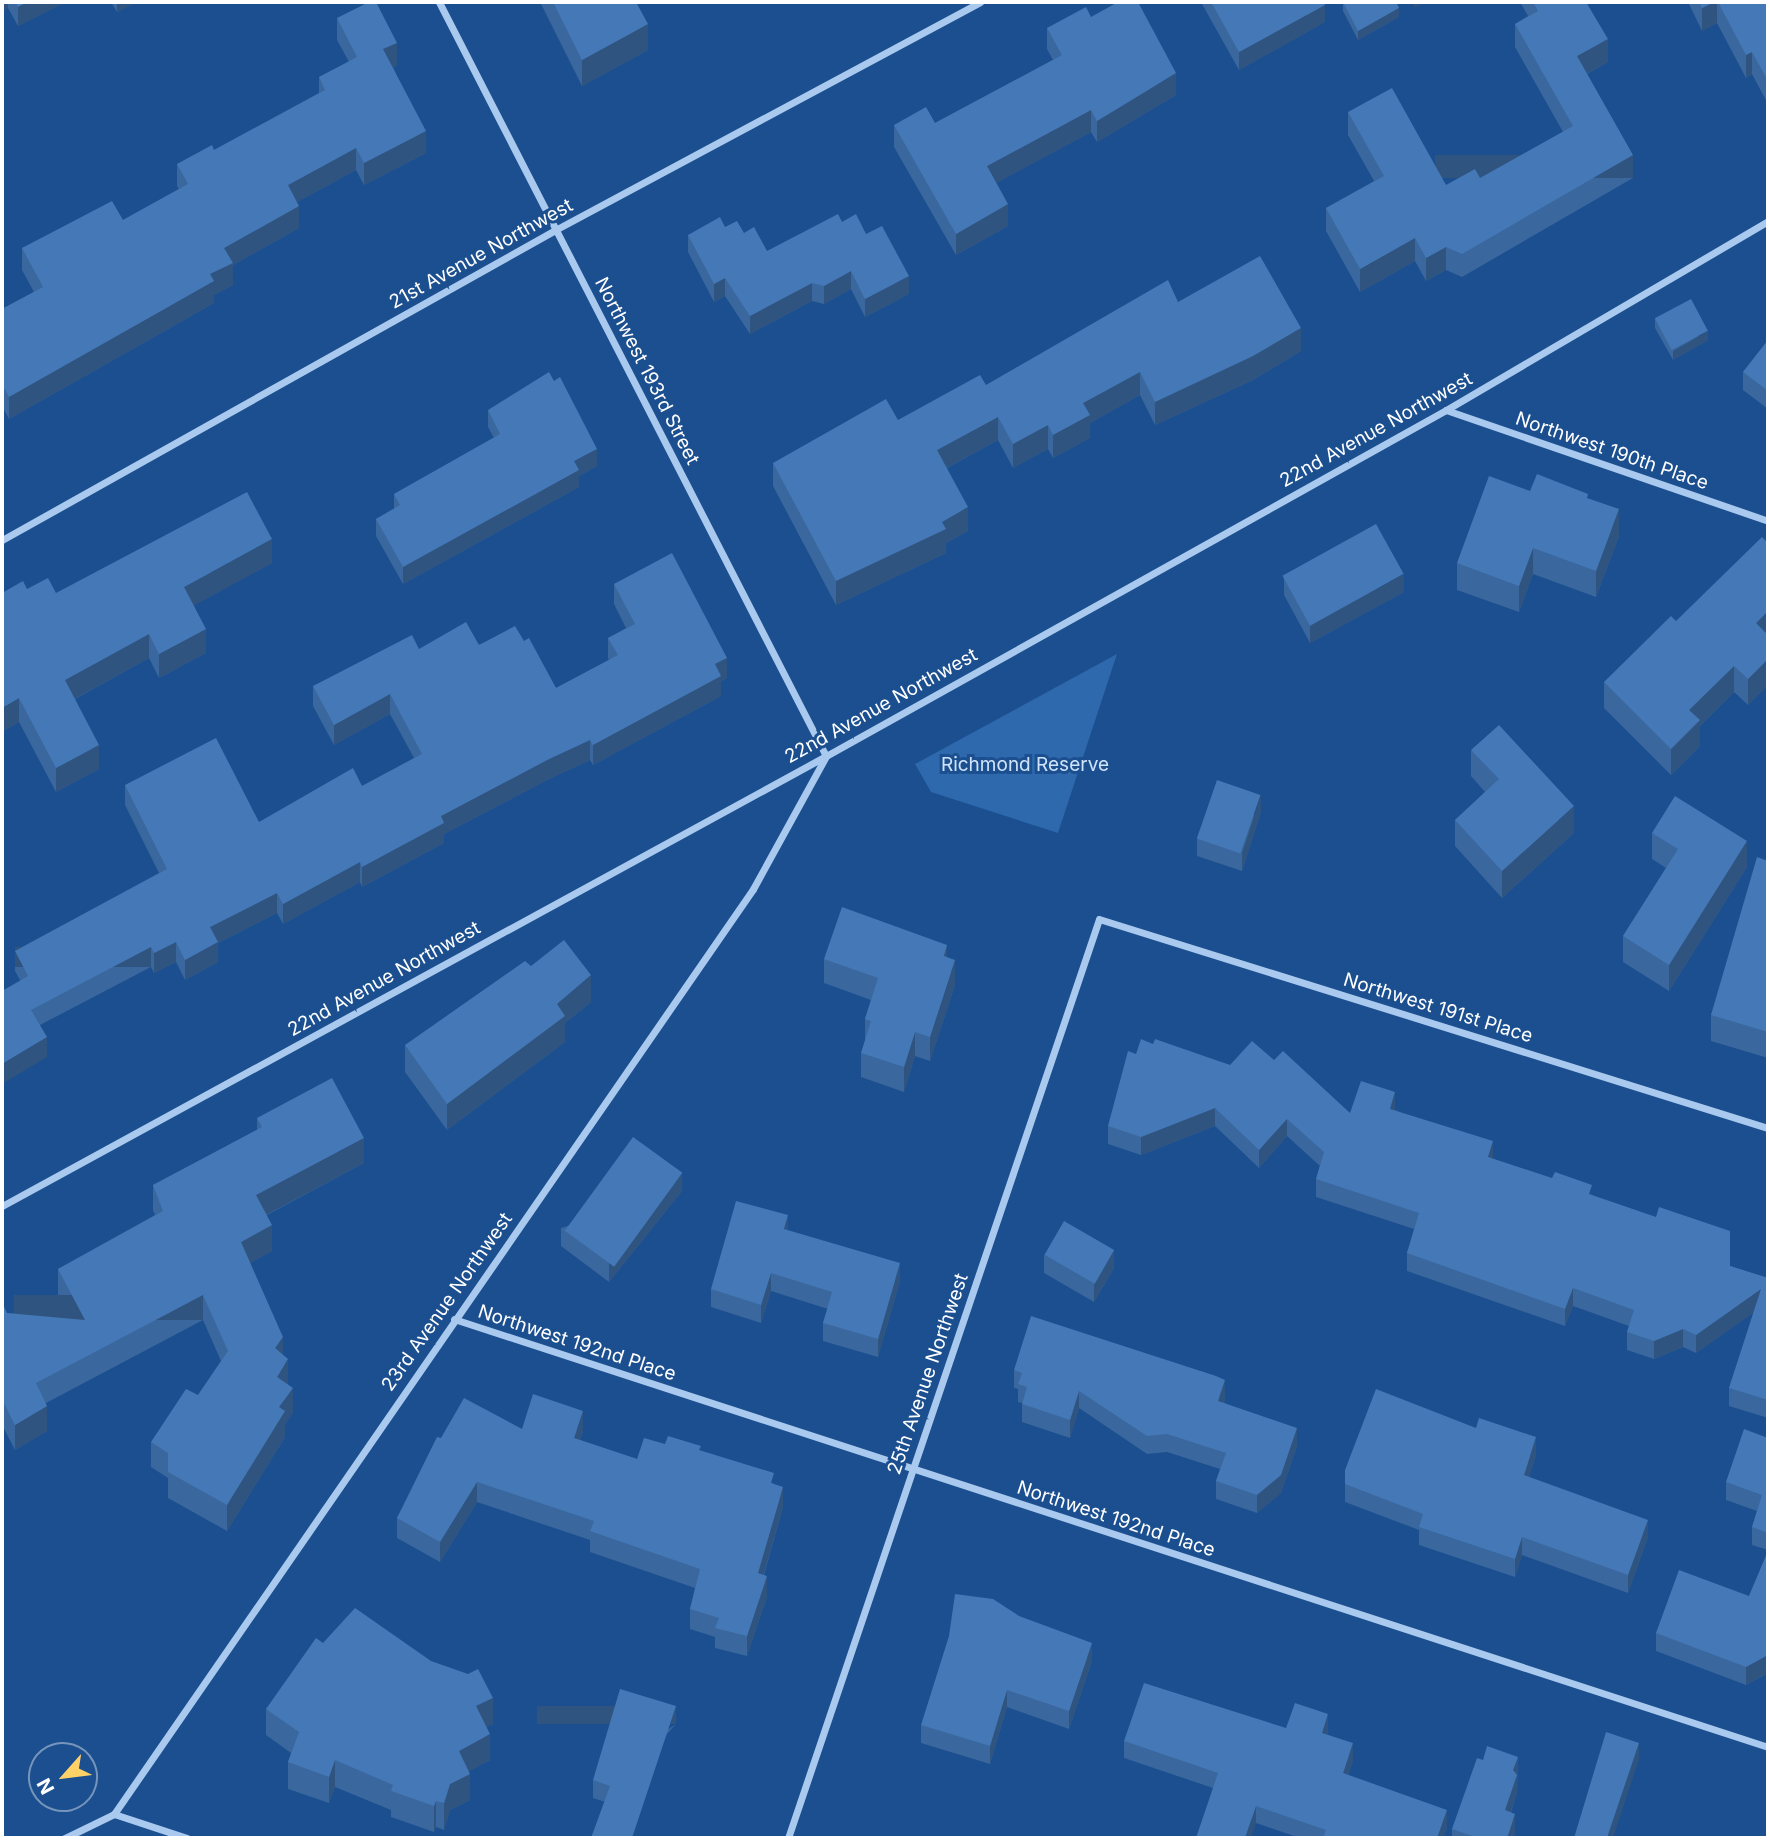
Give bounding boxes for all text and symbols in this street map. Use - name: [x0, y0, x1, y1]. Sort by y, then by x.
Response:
- street label: 21st Avenue Northwest: [385, 194, 577, 314]
- street label: Northwest 193rd Street: [590, 274, 704, 468]
- street label: 22nd Avenue Northwest: [1276, 368, 1476, 492]
- street label: Northwest 190th Place: [1513, 407, 1711, 495]
- street label: 22nd Avenue Northwest: [781, 644, 981, 768]
- park label: Richmond Reserve: [941, 754, 1109, 776]
- street label: 22nd Avenue Northwest: [284, 917, 484, 1041]
- street label: Northwest 191st Place: [1341, 968, 1535, 1048]
- street label: 23rd Avenue Northwest: [377, 1208, 517, 1396]
- street label: 25th Avenue Northwest: [883, 1270, 973, 1478]
- street label: Northwest 192nd Place: [475, 1300, 679, 1386]
- street label: Northwest 192nd Place: [1014, 1476, 1218, 1562]
- north arrow: [28, 1742, 98, 1812]
- text: N: [32, 1774, 59, 1798]

